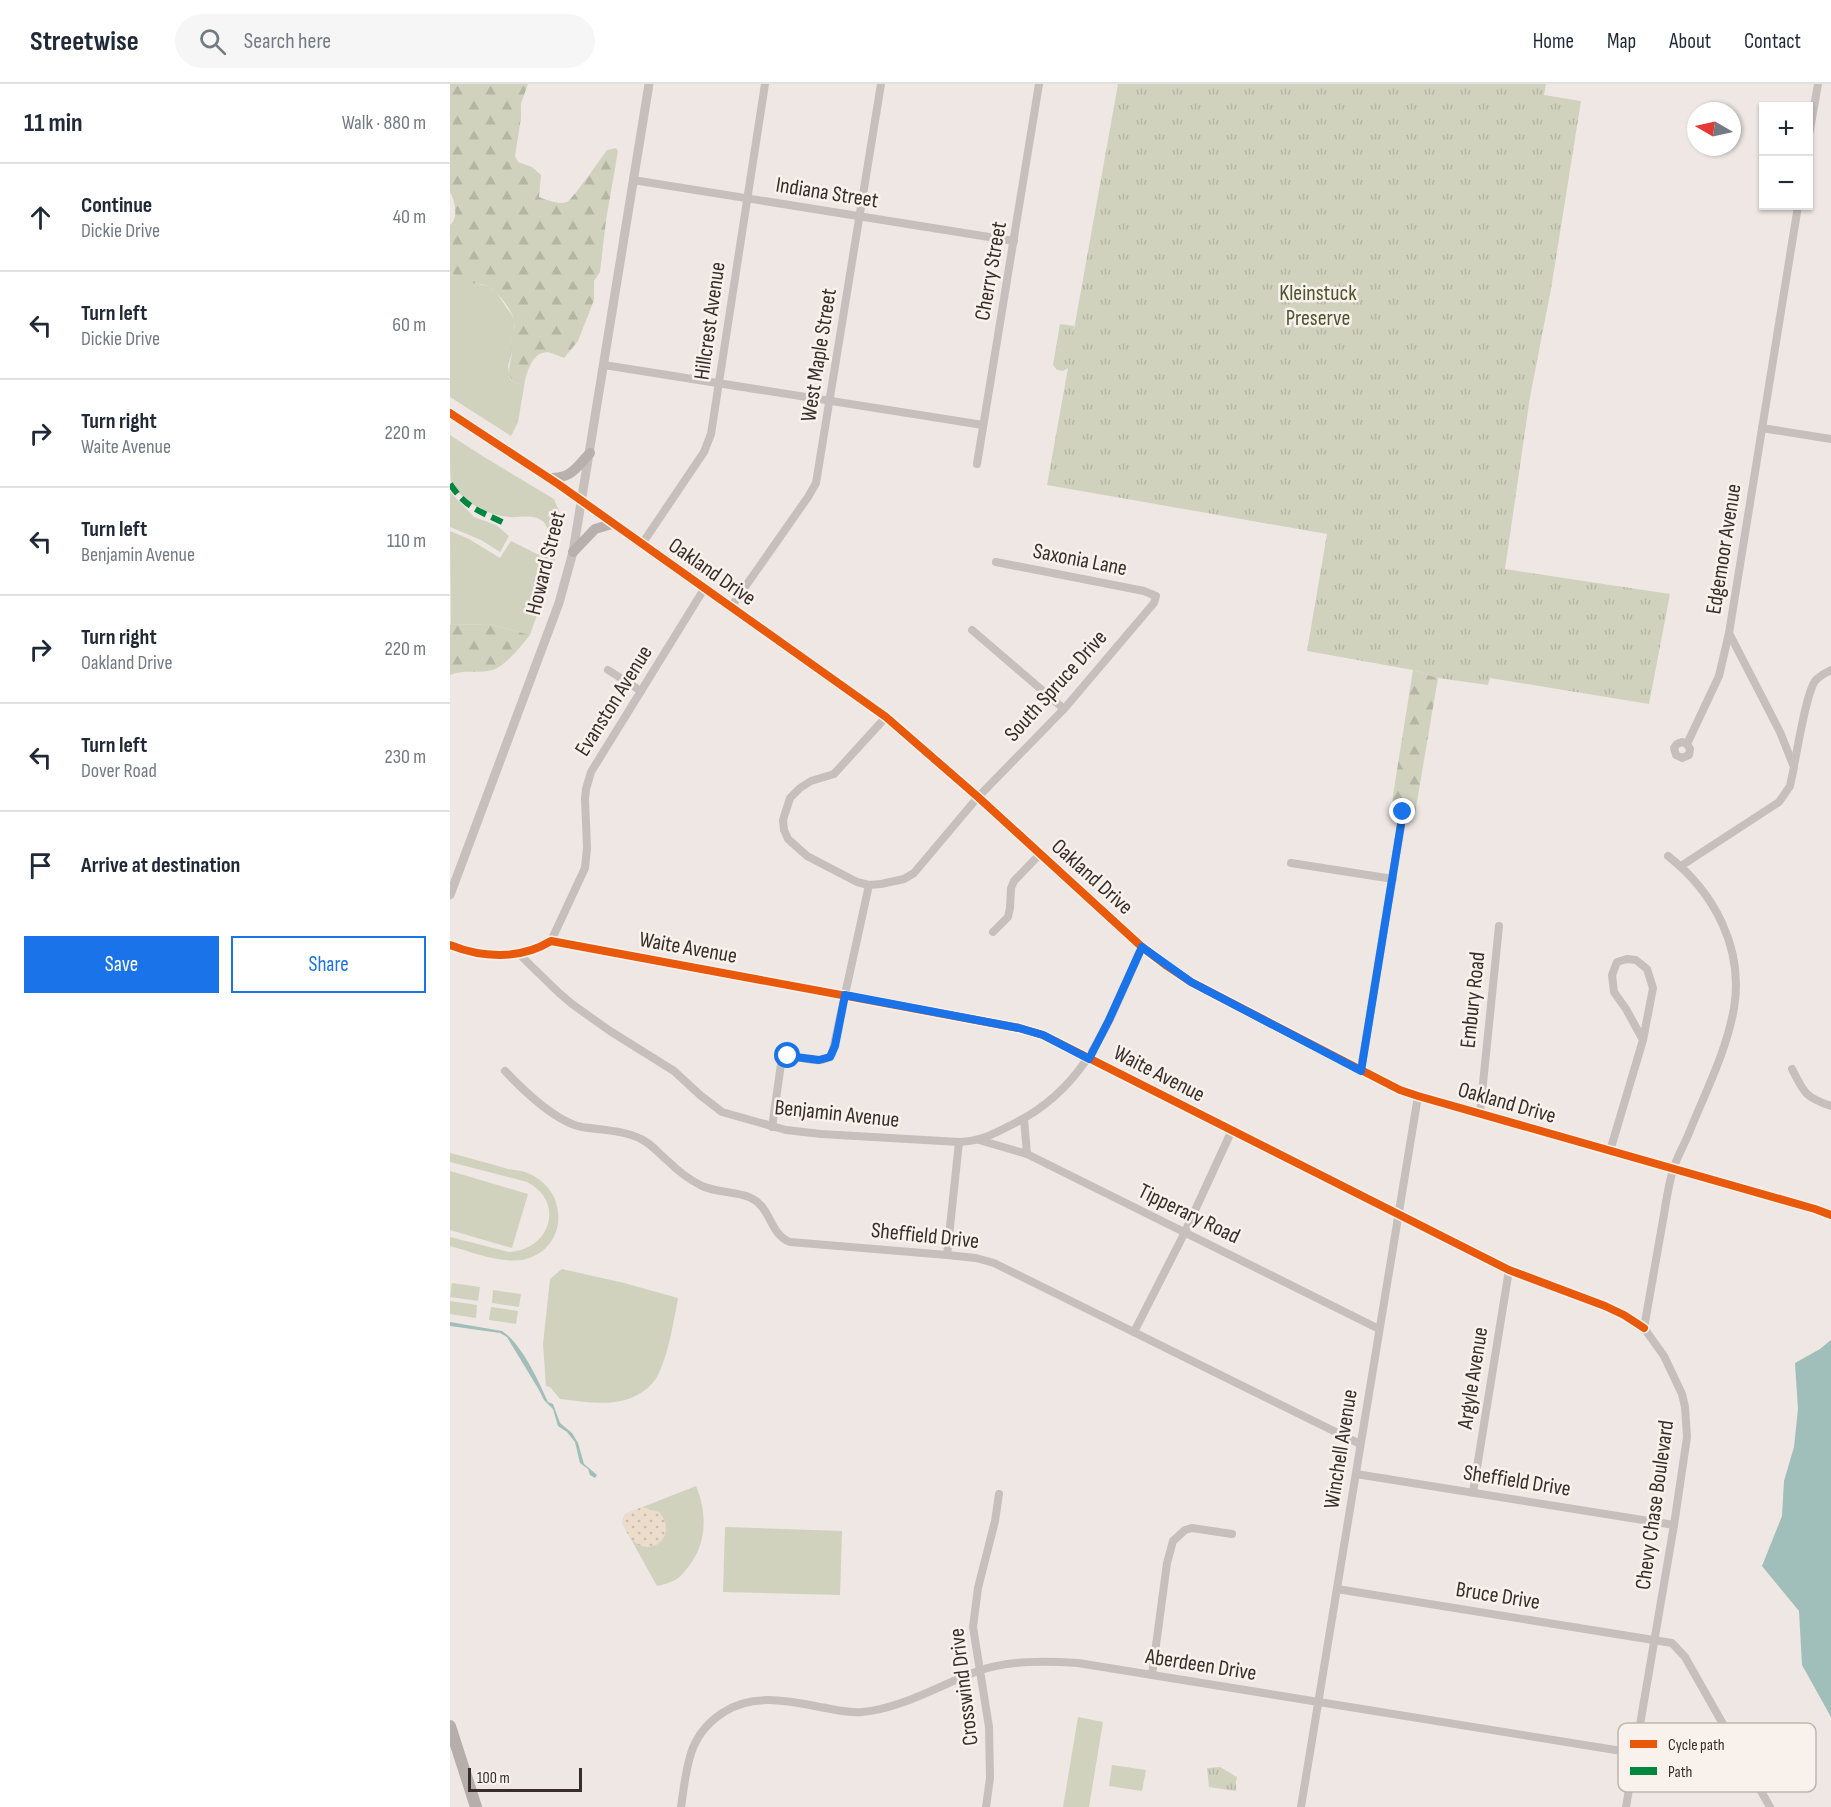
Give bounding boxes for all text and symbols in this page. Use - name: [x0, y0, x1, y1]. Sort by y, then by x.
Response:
- search box: [175, 14, 595, 68]
- text: Streetwise: [30, 25, 139, 58]
- icon: search: [196, 25, 229, 58]
- text: Search here: [244, 28, 331, 55]
- text: Home: [1533, 29, 1574, 54]
- text: Map: [1607, 29, 1636, 54]
- text: About: [1669, 29, 1711, 54]
- text: Contact: [1744, 29, 1801, 54]
- north arrow: [1687, 102, 1741, 156]
- map controls: [1759, 102, 1813, 210]
- button: +: [1759, 102, 1813, 156]
- text: 11 min: [24, 108, 83, 139]
- text: Walk · 880 m: [342, 111, 426, 135]
- button: −: [1759, 156, 1813, 210]
- street label: Indiana Street: [774, 172, 880, 214]
- text: Continue: [81, 192, 152, 219]
- icon: ahead: [24, 201, 57, 234]
- text: 40 m: [393, 205, 426, 229]
- text: Dickie Drive: [81, 219, 160, 243]
- street label: Cherry Street: [969, 219, 1013, 323]
- street label: Hillcrest Avenue: [688, 260, 732, 382]
- park label: Kleinstuck Preserve: [1279, 280, 1357, 332]
- street label: West Maple Street: [795, 286, 843, 423]
- text: Turn left: [81, 300, 147, 327]
- icon: left: [24, 309, 57, 342]
- text: 60 m: [392, 313, 426, 337]
- text: Dickie Drive: [81, 327, 160, 351]
- text: Turn right: [81, 408, 157, 435]
- icon: right: [24, 417, 57, 450]
- text: 220 m: [385, 421, 426, 445]
- text: Waite Avenue: [81, 435, 171, 459]
- street label: Edgemoor Avenue: [1700, 482, 1748, 616]
- street label: Howard Street: [520, 508, 572, 618]
- text: Turn left: [81, 516, 147, 543]
- icon: left: [24, 525, 57, 558]
- text: 110 m: [387, 529, 426, 553]
- street label: Oakland Drive: [663, 532, 761, 612]
- street label: Saxonia Lane: [1031, 538, 1129, 582]
- text: Benjamin Avenue: [81, 543, 195, 567]
- text: Turn right: [81, 624, 157, 651]
- street label: South Spruce Drive: [999, 625, 1113, 747]
- icon: right: [24, 633, 57, 666]
- text: 220 m: [385, 637, 426, 661]
- street label: Evanston Avenue: [569, 641, 659, 761]
- text: Oakland Drive: [81, 651, 172, 675]
- text: Turn left: [81, 732, 147, 759]
- icon: left: [24, 741, 57, 774]
- text: 230 m: [384, 745, 426, 769]
- text: Dover Road: [81, 759, 157, 783]
- route end: [1389, 798, 1415, 824]
- street label: Oakland Drive: [1046, 833, 1138, 921]
- icon: arrive: [24, 849, 57, 882]
- text: Arrive at destination: [81, 852, 240, 879]
- street label: Waite Avenue: [637, 926, 739, 970]
- button: Save: [24, 936, 219, 993]
- button: Share: [231, 936, 426, 993]
- street label: Embury Road: [1455, 951, 1491, 1049]
- street label: Waite Avenue: [1109, 1040, 1209, 1108]
- route start: [774, 1042, 800, 1068]
- street label: Oakland Drive: [1455, 1076, 1559, 1130]
- street label: Benjamin Avenue: [773, 1094, 901, 1134]
- street label: Tipperary Road: [1134, 1178, 1244, 1250]
- street label: Sheffield Drive: [870, 1217, 980, 1255]
- street label: Argyle Avenue: [1451, 1325, 1494, 1432]
- street label: Winchell Avenue: [1318, 1387, 1364, 1511]
- street label: Chevy Chase Boulevard: [1630, 1419, 1680, 1591]
- street label: Sheffield Drive: [1461, 1459, 1573, 1503]
- street label: Bruce Drive: [1454, 1576, 1542, 1616]
- street label: Crosswind Drive: [943, 1627, 985, 1747]
- street label: Aberdeen Drive: [1143, 1643, 1258, 1687]
- legend: [1618, 1723, 1816, 1792]
- text: Cycle path: [1668, 1736, 1725, 1755]
- text: Path: [1668, 1763, 1692, 1782]
- scale bar: [468, 1765, 582, 1792]
- text: 100 m: [477, 1769, 510, 1788]

